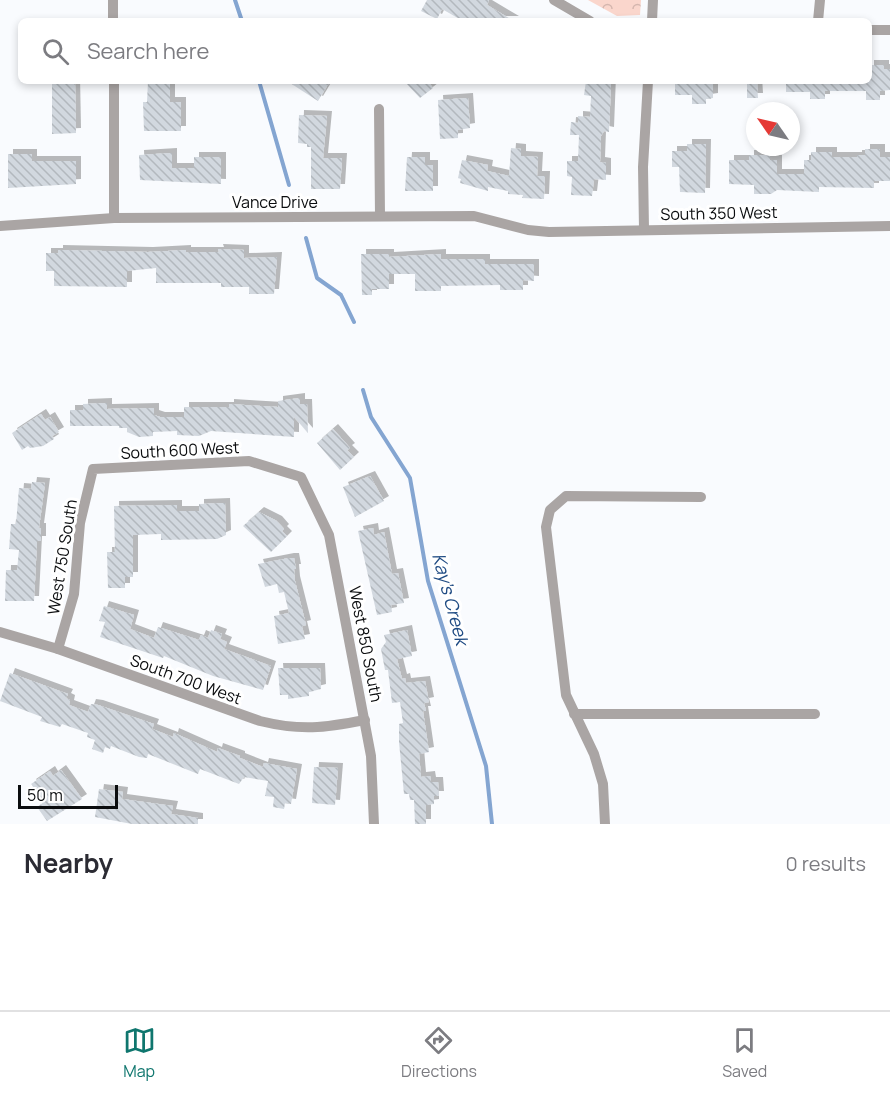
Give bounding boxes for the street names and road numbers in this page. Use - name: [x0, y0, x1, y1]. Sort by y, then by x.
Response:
- street label: Vance Drive: [232, 191, 318, 213]
- street label: South 350 West: [660, 201, 778, 225]
- street label: South 600 West: [120, 436, 240, 464]
- street label: West 750 South: [42, 498, 82, 616]
- street label: West 850 South: [344, 584, 388, 704]
- street label: South 700 West: [127, 649, 245, 709]

